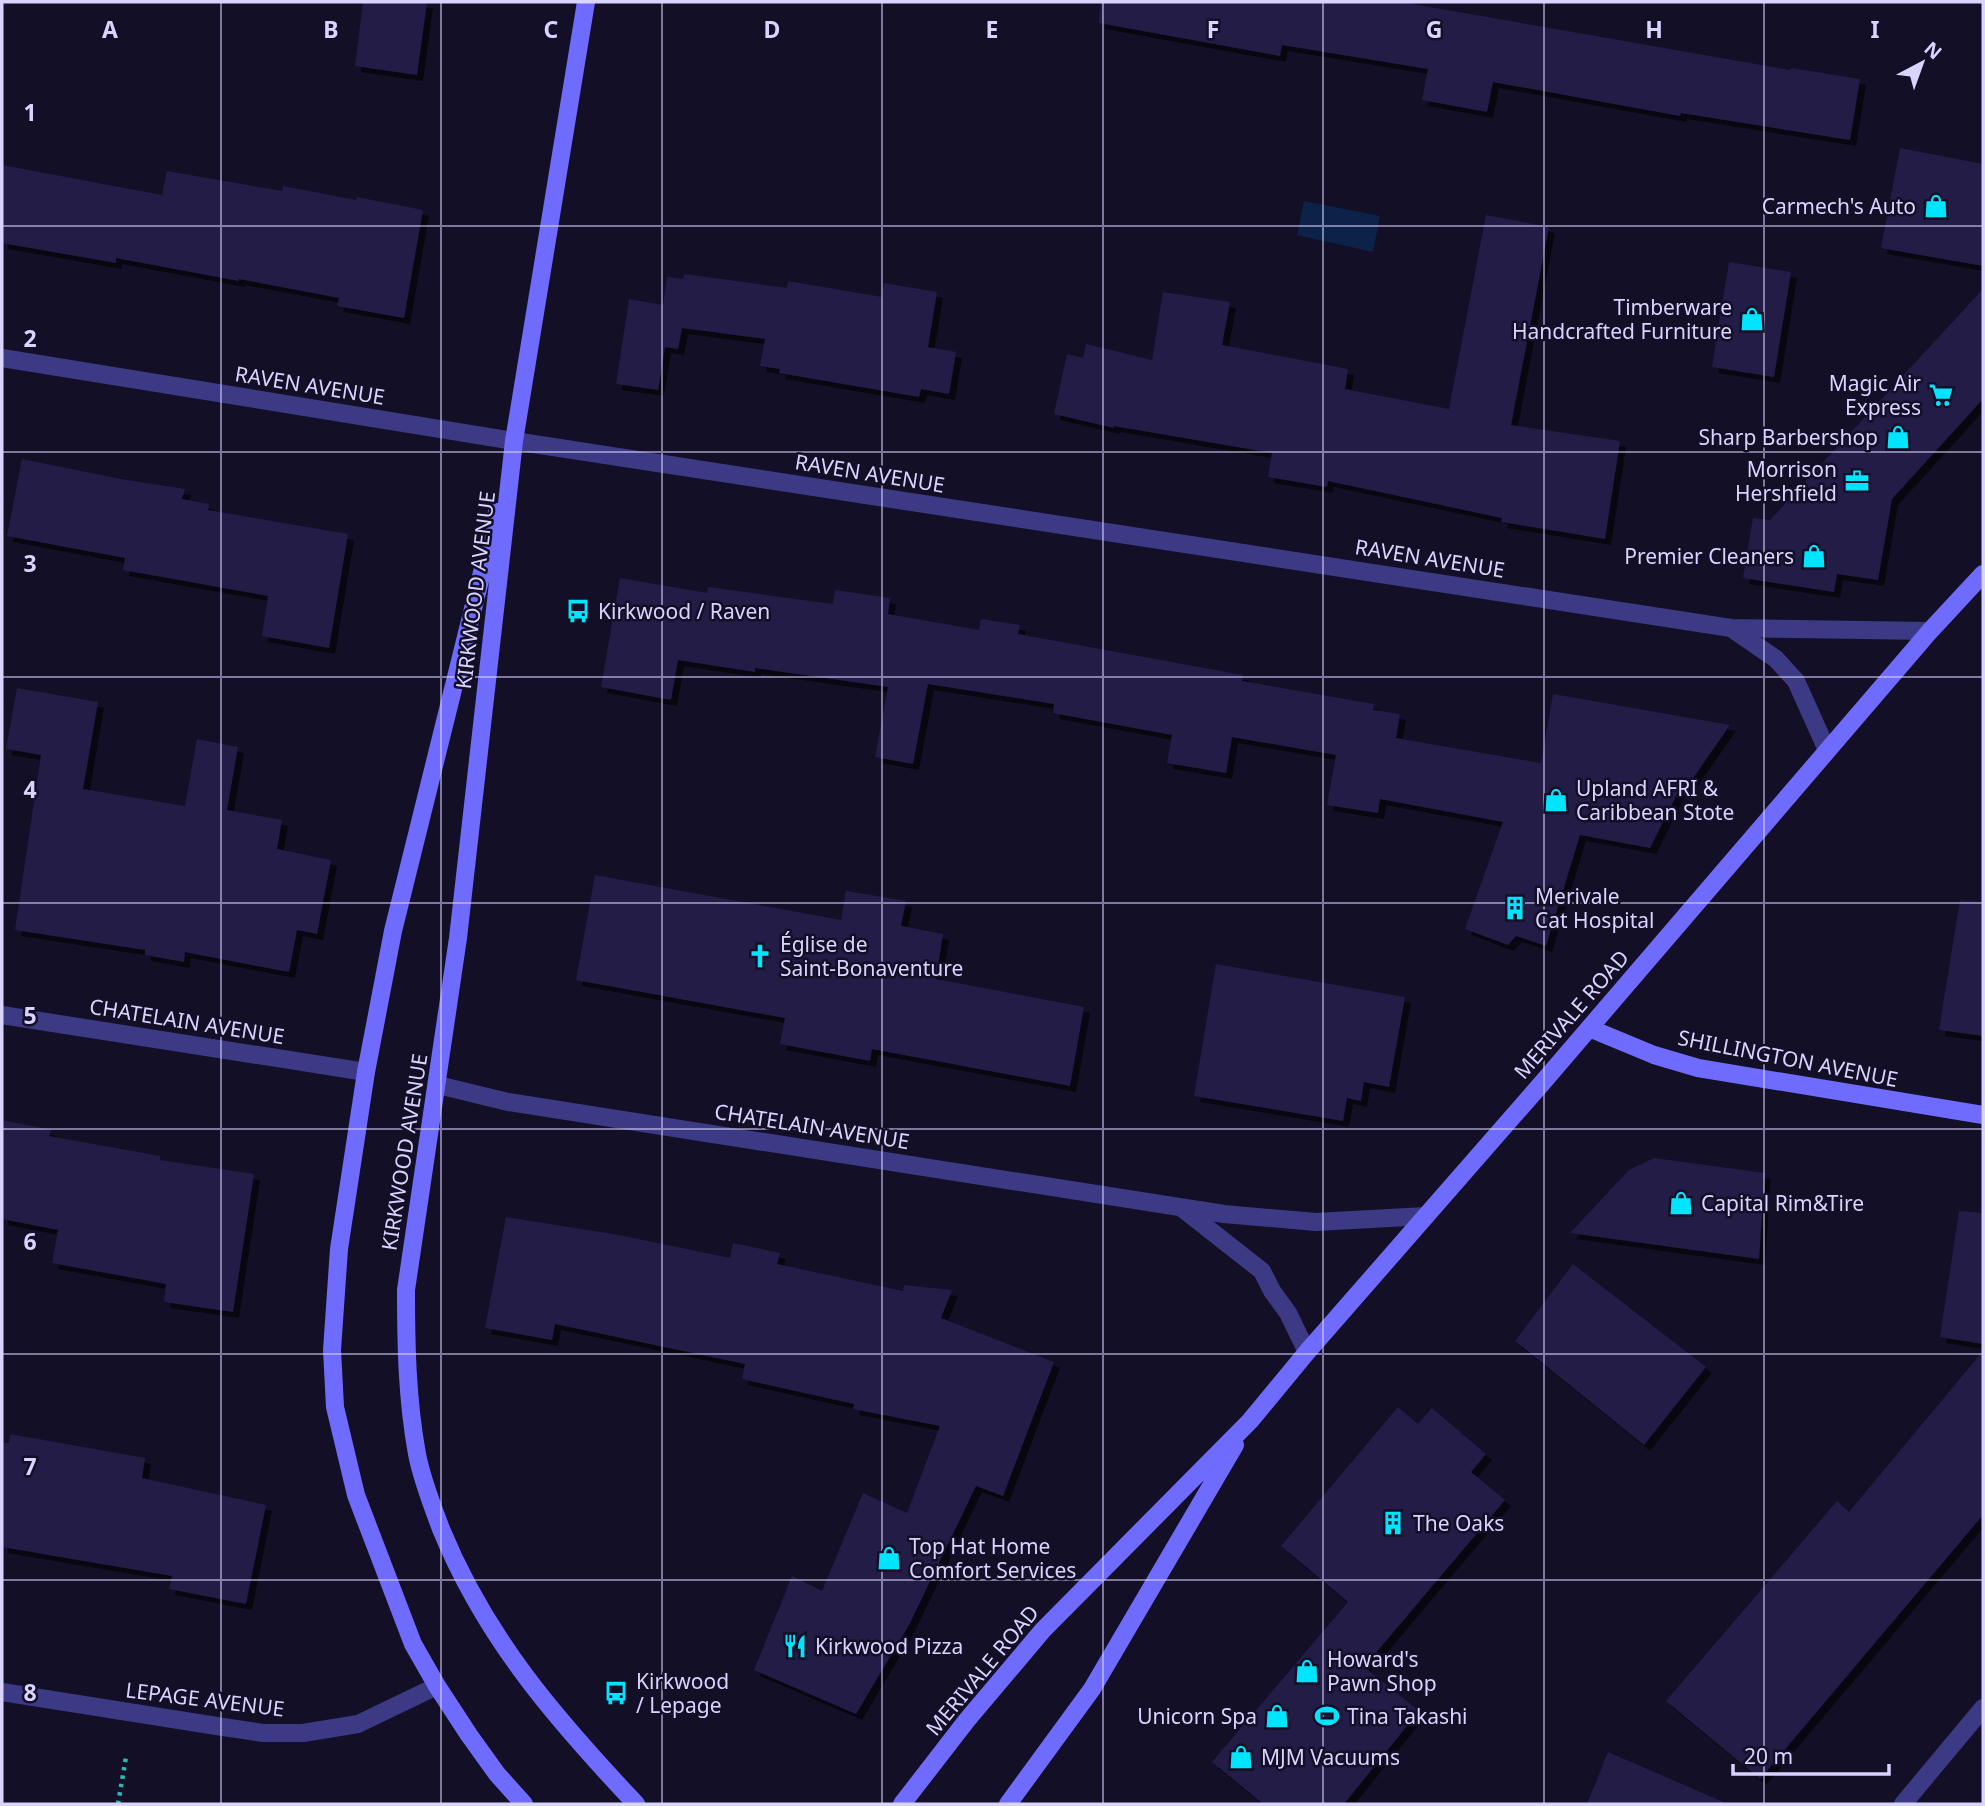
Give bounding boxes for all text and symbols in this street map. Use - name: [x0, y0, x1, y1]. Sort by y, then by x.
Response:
- text: A: [102, 13, 118, 45]
- text: B: [323, 13, 339, 45]
- text: C: [544, 13, 559, 45]
- text: D: [764, 13, 780, 45]
- text: E: [986, 13, 998, 45]
- text: F: [1207, 13, 1219, 45]
- text: G: [1426, 13, 1442, 45]
- text: H: [1645, 13, 1663, 45]
- text: I: [1871, 13, 1880, 45]
- north arrow: [1887, 28, 1957, 98]
- text: N: [1919, 35, 1948, 65]
- text: 1: [23, 96, 37, 128]
- place label: Carmech's Auto: [1762, 192, 1916, 220]
- shop icon: Carmech's Auto: [1922, 192, 1950, 220]
- place label: Timberware Handcrafted Furniture: [1512, 293, 1732, 345]
- shop icon: Timberware Handcrafted Furniture: [1738, 305, 1766, 333]
- text: 2: [23, 322, 37, 354]
- street label: RAVEN AVENUE: [233, 359, 387, 411]
- place label: Magic Air Express: [1829, 369, 1921, 421]
- supermarket icon: Magic Air Express: [1927, 381, 1955, 409]
- place label: Sharp Barbershop: [1698, 423, 1878, 451]
- shop icon: Sharp Barbershop: [1884, 423, 1912, 451]
- street label: RAVEN AVENUE: [793, 447, 947, 499]
- place label: Morrison Hershfield: [1735, 455, 1837, 507]
- office icon: Morrison Hershfield: [1843, 467, 1871, 495]
- street label: KIRKWOOD AVENUE: [449, 490, 501, 690]
- street label: RAVEN AVENUE: [1353, 532, 1507, 584]
- place label: Premier Cleaners: [1624, 542, 1794, 570]
- shop icon: Premier Cleaners: [1800, 542, 1828, 570]
- text: 3: [23, 547, 37, 579]
- bus stop icon: Kirkwood / Raven: [564, 597, 592, 625]
- place label: Kirkwood / Raven: [598, 597, 770, 625]
- text: 4: [23, 773, 37, 805]
- place label: Upland AFRI & Caribbean Stote: [1576, 774, 1734, 826]
- shop icon: Upland AFRI & Caribbean Stote: [1542, 786, 1570, 814]
- place label: Merivale Cat Hospital: [1535, 882, 1655, 934]
- building icon: Merivale Cat Hospital: [1501, 894, 1529, 922]
- place label: Église de Saint-Bonaventure: [780, 930, 963, 982]
- church icon: Église de Saint-Bonaventure: [746, 942, 774, 970]
- street label: MERIVALE ROAD: [1507, 944, 1635, 1084]
- street label: CHATELAIN AVENUE: [88, 992, 286, 1050]
- text: 5: [23, 999, 37, 1031]
- street label: SHILLINGTON AVENUE: [1676, 1023, 1900, 1093]
- street label: KIRKWOOD AVENUE: [375, 1052, 433, 1252]
- street label: CHATELAIN AVENUE: [713, 1097, 911, 1155]
- shop icon: Capital Rim&Tire: [1667, 1189, 1695, 1217]
- place label: Capital Rim&Tire: [1701, 1189, 1864, 1217]
- text: 6: [23, 1225, 37, 1257]
- text: 7: [23, 1450, 37, 1482]
- building icon: The Oaks: [1379, 1509, 1407, 1537]
- place label: The Oaks: [1413, 1509, 1504, 1537]
- place label: Top Hat Home Comfort Services: [909, 1532, 1076, 1584]
- shop icon: Top Hat Home Comfort Services: [875, 1544, 903, 1572]
- street label: MERIVALE ROAD: [919, 1599, 1045, 1741]
- restaurant icon: Kirkwood Pizza: [781, 1632, 809, 1660]
- place label: Kirkwood Pizza: [815, 1632, 963, 1660]
- place label: Howard's Pawn Shop: [1327, 1645, 1437, 1697]
- shop icon: Howard's Pawn Shop: [1293, 1657, 1321, 1685]
- place label: Kirkwood / Lepage: [636, 1667, 729, 1719]
- street label: LEPAGE AVENUE: [124, 1675, 286, 1723]
- text: 8: [23, 1676, 37, 1708]
- bus stop icon: Kirkwood / Lepage: [602, 1679, 630, 1707]
- place label: Unicorn Spa: [1137, 1702, 1257, 1730]
- shop icon: Unicorn Spa: [1263, 1702, 1291, 1730]
- sports icon: Tina Takashi: [1313, 1702, 1341, 1730]
- place label: Tina Takashi: [1347, 1702, 1468, 1730]
- scale bar: [1733, 1732, 1889, 1776]
- text: 20 m: [1744, 1742, 1793, 1770]
- shop icon: MJM Vacuums: [1227, 1743, 1255, 1771]
- place label: MJM Vacuums: [1261, 1743, 1400, 1771]

